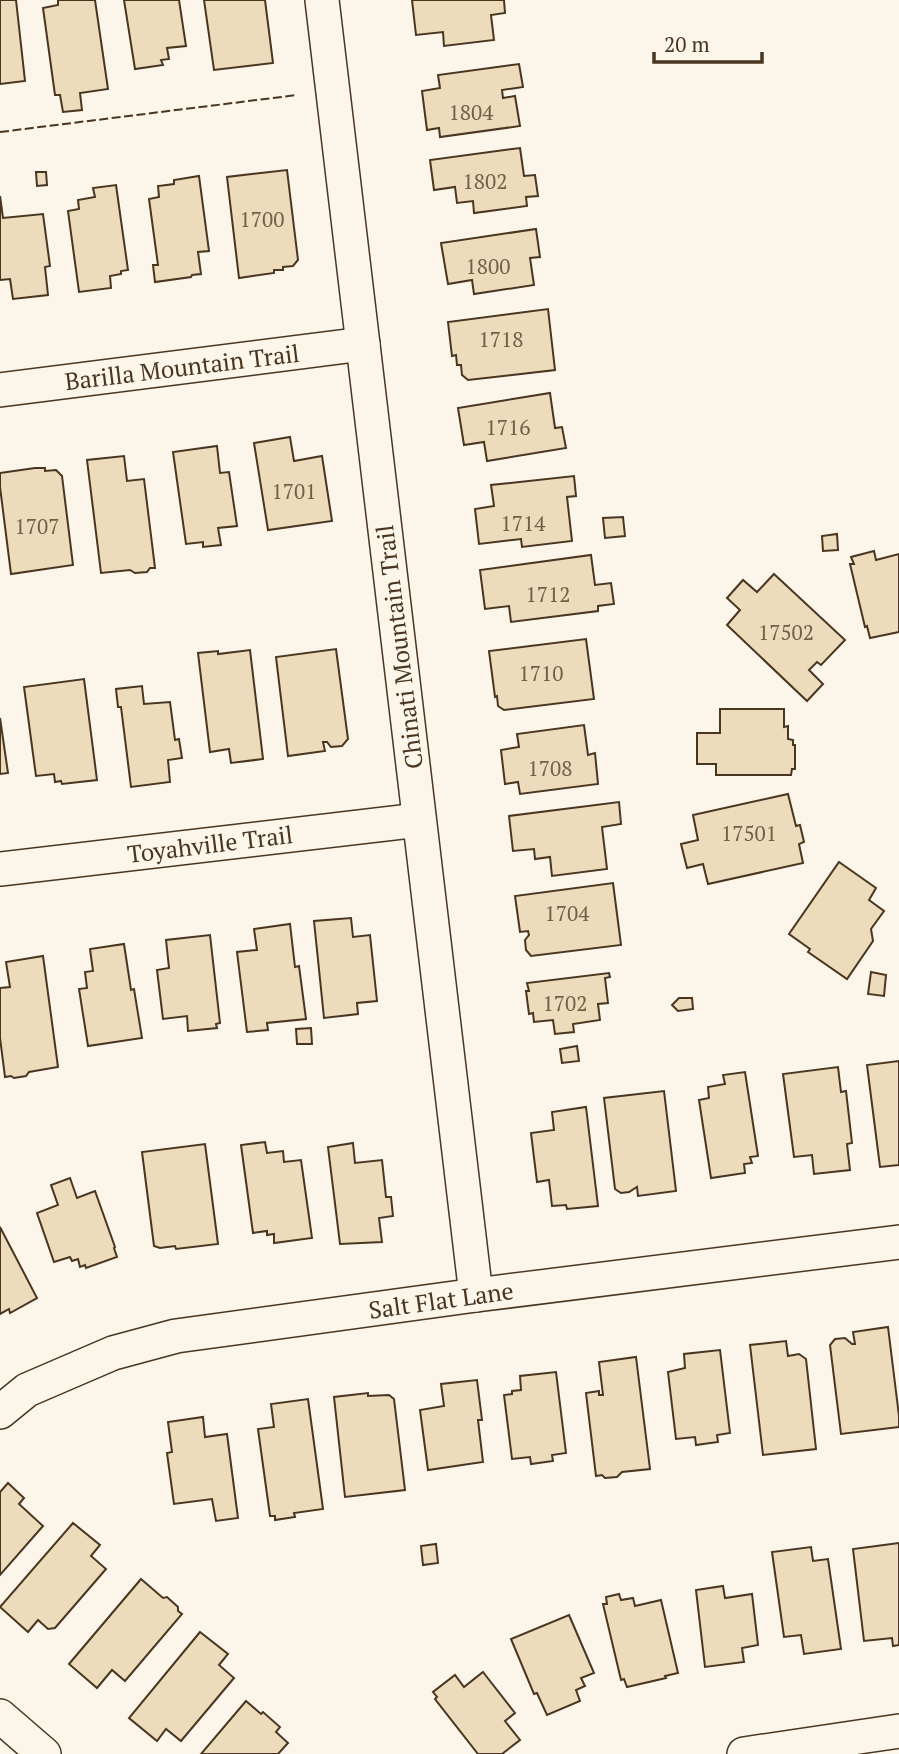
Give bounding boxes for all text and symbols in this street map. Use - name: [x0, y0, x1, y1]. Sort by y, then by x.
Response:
- scale bar: [654, 21, 762, 65]
- text: 20 m: [664, 30, 710, 58]
- house number: 1804: [449, 98, 494, 126]
- house number: 1802: [463, 167, 507, 195]
- house number: 1700: [240, 205, 284, 233]
- house number: 1800: [466, 252, 510, 280]
- house number: 1718: [479, 325, 523, 353]
- street label: Barilla Mountain Trail: [63, 337, 301, 397]
- house number: 1716: [486, 413, 530, 441]
- house number: 1701: [272, 477, 316, 505]
- house number: 1714: [501, 509, 546, 537]
- house number: 1707: [15, 512, 59, 540]
- street label: Chinati Mountain Trail: [368, 523, 430, 771]
- house number: 1712: [526, 580, 570, 608]
- house number: 17502: [758, 618, 814, 646]
- house number: 1710: [519, 659, 563, 687]
- house number: 1708: [528, 754, 572, 782]
- street label: Toyahville Trail: [126, 818, 294, 870]
- house number: 17501: [721, 819, 777, 847]
- house number: 1704: [545, 899, 590, 927]
- house number: 1702: [543, 989, 587, 1017]
- street label: Salt Flat Lane: [367, 1274, 515, 1326]

